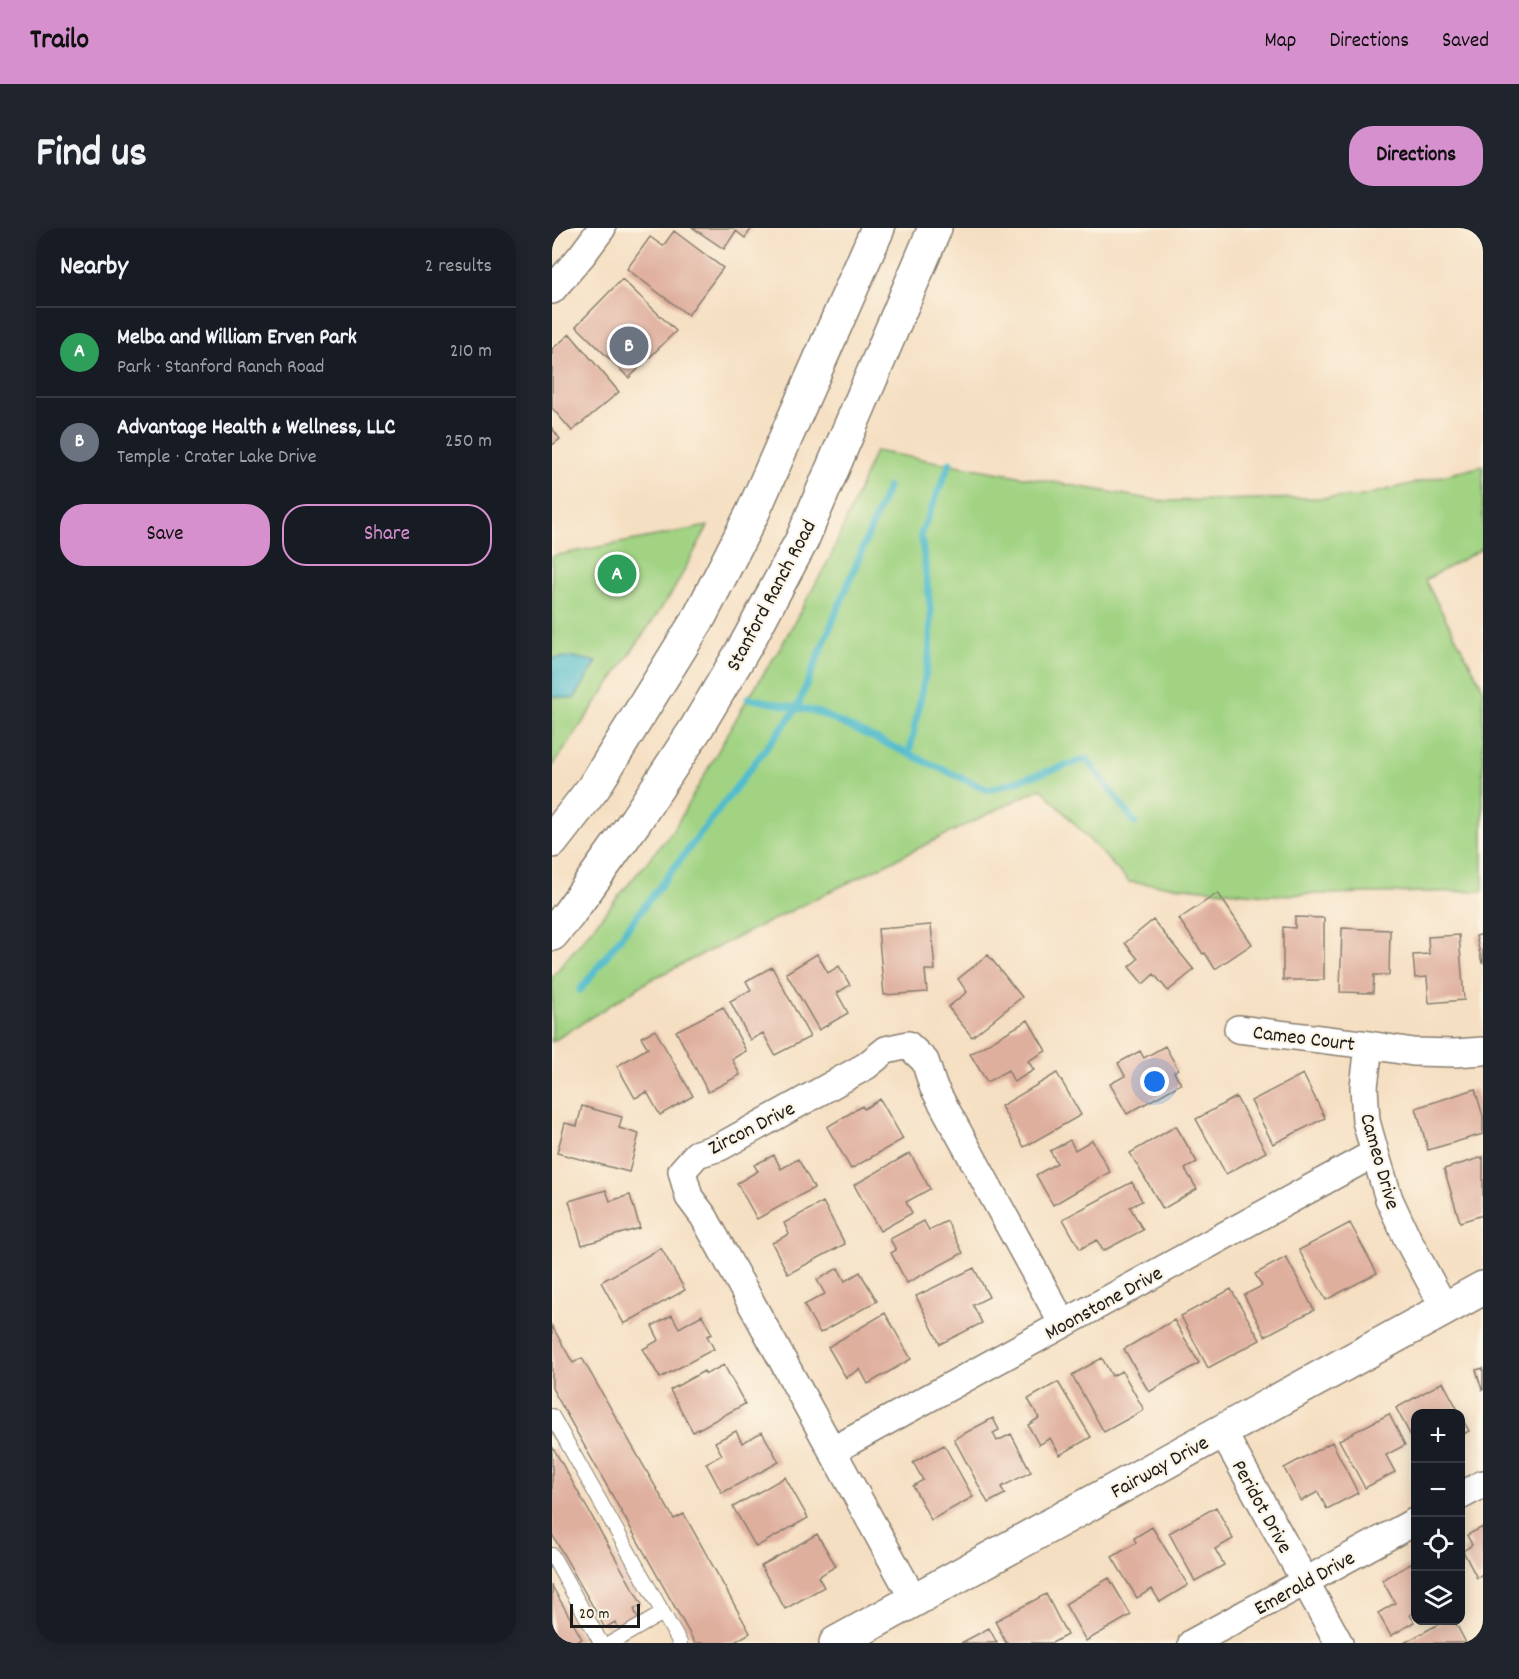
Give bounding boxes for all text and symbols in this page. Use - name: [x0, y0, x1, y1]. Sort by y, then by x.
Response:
- text: Trailo: [30, 22, 89, 62]
- text: Map: [1265, 27, 1296, 57]
- text: Directions: [1329, 27, 1409, 57]
- text: Saved: [1442, 27, 1489, 57]
- text: Find us: [36, 126, 147, 186]
- button: Directions: [1349, 126, 1483, 186]
- text: Nearby: [60, 249, 128, 286]
- text: 2 results: [425, 253, 492, 281]
- text: Melba and William Erven Park: [117, 323, 357, 354]
- pin: B: [610, 324, 649, 368]
- text: A: [74, 338, 85, 366]
- text: 210 m: [450, 338, 492, 366]
- text: Park · Stanford Ranch Road: [117, 354, 325, 382]
- text: Advantage Health & Wellness, LLC: [117, 413, 395, 444]
- text: B: [75, 428, 84, 456]
- text: 250 m: [445, 428, 492, 456]
- text: Temple · Crater Lake Drive: [117, 444, 317, 472]
- button: Save: [60, 504, 270, 566]
- button: Share: [282, 504, 492, 566]
- street label: Stanford Ranch Road: [720, 515, 825, 677]
- pin: A: [598, 552, 636, 596]
- street label: Cameo Court: [1251, 1019, 1357, 1061]
- your location: [1140, 1067, 1169, 1096]
- street label: Zircon Drive: [704, 1095, 801, 1164]
- street label: Cameo Drive: [1350, 1110, 1406, 1213]
- street label: Moonstone Drive: [1040, 1260, 1169, 1349]
- map controls: [1411, 1409, 1465, 1625]
- button: +: [1411, 1409, 1465, 1463]
- street label: Fairway Drive: [1106, 1429, 1215, 1508]
- street label: Peridot Drive: [1222, 1455, 1298, 1560]
- button: −: [1411, 1463, 1465, 1517]
- button: locate: [1411, 1517, 1465, 1571]
- street label: Emerald Drive: [1250, 1545, 1361, 1625]
- button: layers: [1411, 1571, 1465, 1625]
- scale bar: [570, 1601, 640, 1628]
- text: 20 m: [579, 1603, 609, 1626]

